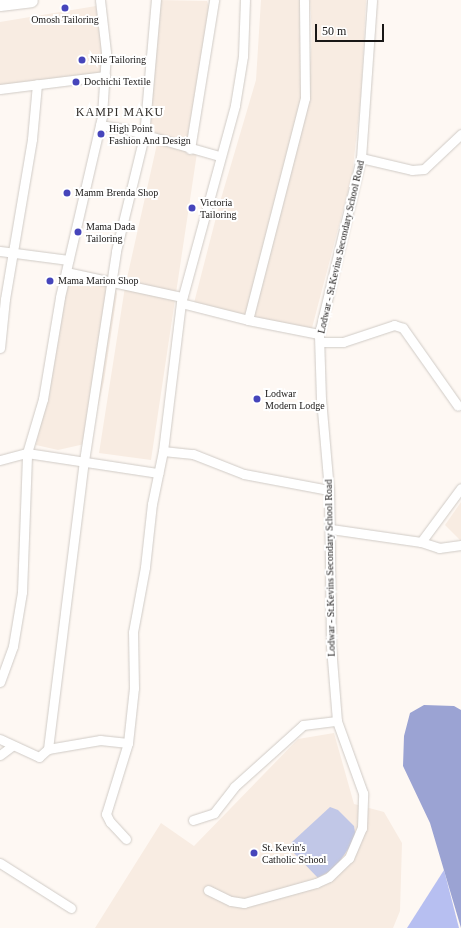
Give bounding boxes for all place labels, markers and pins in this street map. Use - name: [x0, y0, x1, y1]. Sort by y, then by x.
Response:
- marker: Omosh Tailoring: [60, 3, 70, 13]
- place label: Omosh Tailoring: [31, 14, 99, 26]
- place label: Nile Tailoring: [90, 54, 146, 66]
- marker: Nile Tailoring: [77, 55, 87, 65]
- place label: Dochichi Textile: [84, 76, 151, 88]
- marker: Dochichi Textile: [71, 77, 81, 87]
- place label: High Point Fashion And Design: [109, 122, 191, 146]
- marker: High Point Fashion And Design: [96, 129, 106, 139]
- place label: Mamm Brenda Shop: [75, 187, 158, 199]
- marker: Mamm Brenda Shop: [62, 188, 72, 198]
- place label: Victoria Tailoring: [200, 196, 237, 220]
- marker: Victoria Tailoring: [187, 203, 197, 213]
- place label: Mama Dada Tailoring: [86, 220, 135, 244]
- marker: Mama Dada Tailoring: [73, 227, 83, 237]
- place label: Mama Marion Shop: [58, 275, 139, 287]
- marker: Mama Marion Shop: [45, 276, 55, 286]
- place label: Lodwar Modern Lodge: [265, 387, 325, 410]
- marker: Lodwar Modern Lodge: [252, 394, 262, 404]
- place label: St. Kevin's Catholic School: [262, 841, 326, 864]
- marker: St. Kevin's Catholic School: [249, 848, 259, 858]

